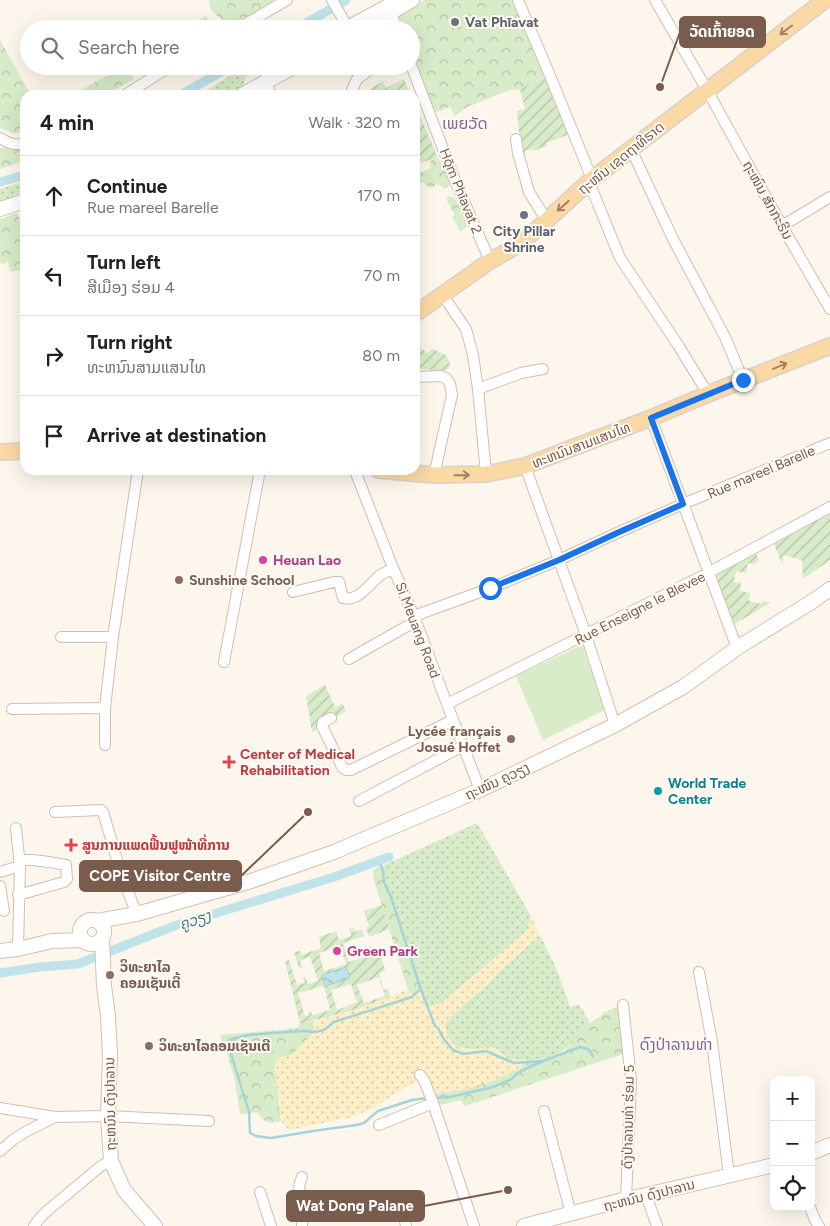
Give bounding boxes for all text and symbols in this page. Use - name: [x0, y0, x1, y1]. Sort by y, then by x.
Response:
- place label: Vat Phīavat: [465, 14, 539, 31]
- marker: Vat Phīavat: [449, 16, 461, 28]
- callout: ວັດເກົ້າຍອດ: [680, 17, 765, 47]
- search box: [20, 20, 420, 75]
- text: ວັດເກົ້າຍອດ: [689, 20, 755, 41]
- one-way arrow: [780, 24, 793, 35]
- icon: search: [38, 34, 66, 62]
- text: Search here: [78, 36, 180, 59]
- text: 4 min: [40, 110, 94, 135]
- text: Walk · 320 m: [308, 113, 400, 132]
- district label: ເພຍວັດ: [442, 114, 488, 133]
- street label: ຖະໜົນ ເຊດຖາທິຣາດ: [575, 118, 668, 198]
- street label: Hǭm Phīavat 2: [436, 146, 485, 237]
- street label: ຖະໜົນ ສັກກະຣິນ: [739, 158, 796, 243]
- text: Continue: [87, 175, 167, 198]
- icon: ahead: [40, 182, 68, 210]
- text: 170 m: [357, 186, 400, 205]
- text: Rue mareel Barelle: [87, 198, 219, 217]
- one-way arrow: [556, 200, 569, 212]
- marker: City Pillar Shrine: [518, 209, 530, 221]
- place label: City Pillar Shrine: [493, 223, 556, 256]
- text: Turn left: [87, 251, 161, 274]
- icon: left: [40, 262, 68, 290]
- text: 70 m: [364, 266, 400, 285]
- text: ສີເມືອງ ຮ່ອມ 4: [87, 278, 175, 297]
- text: Turn right: [87, 331, 173, 354]
- icon: right: [40, 342, 68, 370]
- text: 80 m: [362, 346, 400, 365]
- text: ທະຫນົນສາມແສນໄທ: [87, 358, 206, 377]
- one-way arrow: [771, 361, 787, 370]
- route end: [732, 369, 755, 392]
- street label: ທະຫນົນສາມແສນໄທ: [530, 419, 633, 472]
- icon: arrive: [40, 422, 68, 450]
- text: Arrive at destination: [87, 424, 266, 447]
- street label: Rue mareel Barelle: [705, 442, 818, 503]
- one-way arrow: [454, 470, 470, 480]
- place label: Heuan Lao: [273, 552, 341, 569]
- marker: Heuan Lao: [257, 554, 269, 566]
- street label: Rue Enseigne le Blevee: [572, 568, 709, 649]
- place label: Sunshine School: [189, 572, 294, 589]
- marker: Sunshine School: [173, 574, 185, 586]
- route start: [479, 577, 502, 600]
- street label: Si Meuang Road: [391, 580, 444, 681]
- place label: Lycée français Josué Hoffet: [408, 723, 501, 756]
- marker: Lycée français Josué Hoffet: [505, 733, 517, 745]
- place label: Center of Medical Rehabilitation: [240, 746, 355, 779]
- marker: Center of Medical Rehabilitation: [222, 755, 236, 769]
- street label: ຖະໜົນ ຄູວຽງ: [462, 759, 532, 804]
- place label: World Trade Center: [668, 775, 746, 808]
- marker: World Trade Center: [652, 785, 664, 797]
- place label: ສູນການແພດຟື້ນຟູໜ້າທີ່ການ: [82, 833, 230, 855]
- marker: ສູນການແພດຟື້ນຟູໜ້າທີ່ການ: [64, 838, 78, 852]
- callout: COPE Visitor Centre: [80, 861, 241, 891]
- text: COPE Visitor Centre: [89, 867, 231, 885]
- water label: ຄູວຽງ: [177, 906, 215, 934]
- place label: Green Park: [347, 943, 419, 960]
- marker: Green Park: [331, 945, 343, 957]
- place label: ວິທະຍາໄລ ຄອມເຊັນເຕີ້: [120, 958, 181, 992]
- marker: ວິທະຍາໄລ ຄອມເຊັນເຕີ້: [104, 969, 116, 981]
- district label: ດົງປ່າລານທ່າ: [640, 1035, 712, 1054]
- place label: ວິທະຍາໄລຄອມເຊັນເຕີ: [159, 1037, 270, 1055]
- marker: ວິທະຍາໄລຄອມເຊັນເຕີ: [143, 1040, 155, 1052]
- street label: ຖະຫນົນ ດົງປາລານ: [101, 1057, 120, 1151]
- street label: ດົງປ່າລານທ່າ ຮ່ອມ 5: [619, 1065, 638, 1169]
- map controls: [770, 1076, 815, 1211]
- button: +: [770, 1076, 815, 1121]
- button: −: [770, 1121, 815, 1166]
- button: locate: [770, 1166, 815, 1211]
- street label: ຖະຫນົນ ດົງປາລານ: [602, 1176, 697, 1215]
- callout: Wat Dong Palane: [287, 1191, 424, 1221]
- text: Wat Dong Palane: [296, 1197, 414, 1215]

